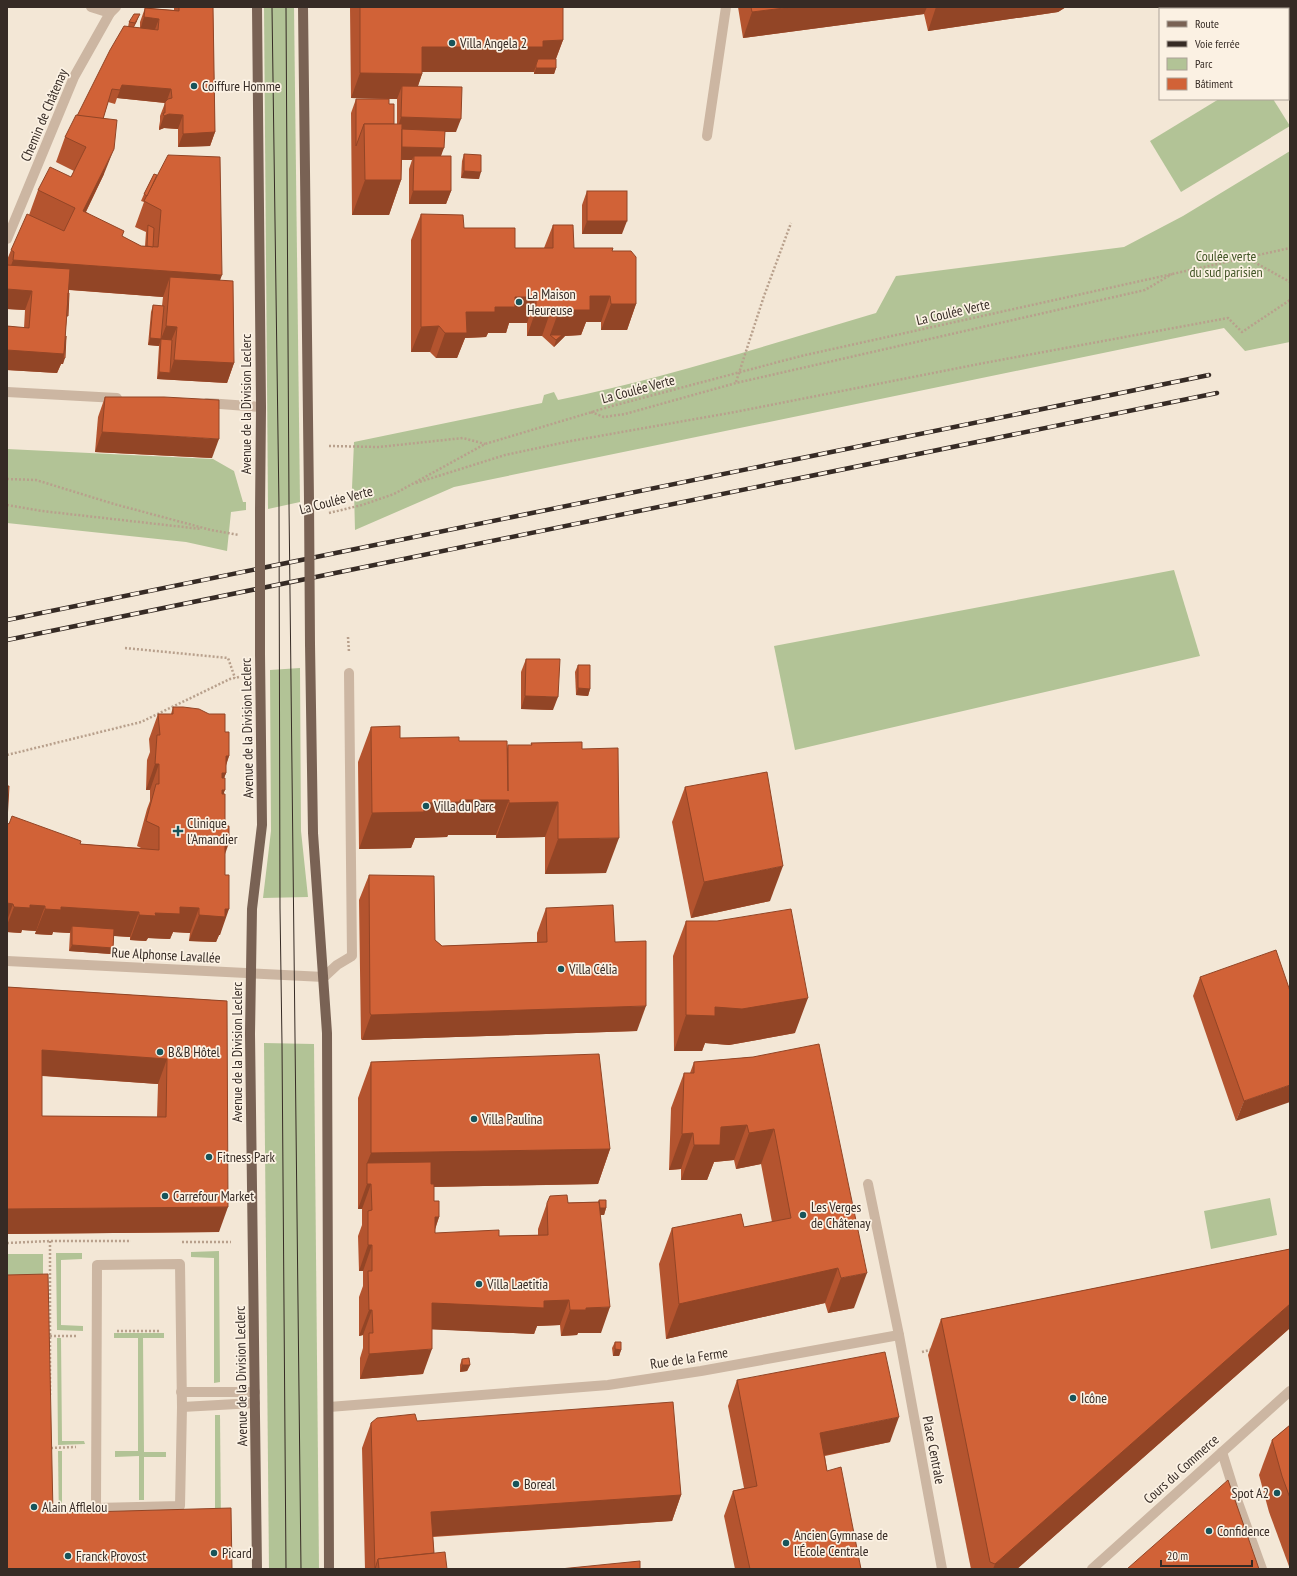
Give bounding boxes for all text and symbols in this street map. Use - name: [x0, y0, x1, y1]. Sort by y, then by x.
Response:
- legend: [1159, 8, 1289, 100]
- text: Route: [1195, 16, 1219, 31]
- place label: Villa Angela 2: [459, 34, 527, 52]
- text: Voie ferrée: [1194, 36, 1240, 51]
- marker: Villa Angela 2: [447, 38, 457, 48]
- text: Parc: [1195, 56, 1213, 71]
- street label: Chemin de Châtenay: [16, 65, 72, 164]
- text: Bâtiment: [1195, 76, 1233, 91]
- place label: Coiffure Homme: [202, 77, 281, 95]
- marker: Coiffure Homme: [189, 81, 199, 91]
- park label: Coulée verte du sud parisien: [1189, 247, 1263, 281]
- place label: La Maison Heureuse: [527, 285, 576, 319]
- street label: La Coulée Verte: [914, 295, 992, 329]
- marker: La Maison Heureuse: [514, 297, 524, 307]
- street label: Avenue de la Division Leclerc: [237, 334, 255, 474]
- street label: La Coulée Verte: [599, 371, 677, 407]
- street label: La Coulée Verte: [297, 482, 375, 518]
- street label: Avenue de la Division Leclerc: [237, 658, 257, 798]
- place label: Villa du Parc: [433, 797, 494, 815]
- marker: Villa du Parc: [421, 801, 431, 811]
- place label: Clinique l'Amandier: [187, 814, 238, 848]
- marker: Clinique l'Amandier: [172, 825, 184, 837]
- street label: Rue Alphonse Lavallée: [111, 943, 221, 967]
- place label: Villa Célia: [568, 960, 617, 978]
- marker: Villa Célia: [556, 964, 566, 974]
- street label: Avenue de la Division Leclerc: [228, 982, 246, 1122]
- place label: B&B Hôtel: [168, 1043, 220, 1061]
- marker: B&B Hôtel: [155, 1047, 165, 1057]
- place label: Villa Paulina: [481, 1110, 542, 1128]
- marker: Villa Paulina: [469, 1114, 479, 1124]
- place label: Fitness Park: [217, 1148, 275, 1166]
- marker: Fitness Park: [204, 1152, 214, 1162]
- place label: Carrefour Market: [173, 1187, 254, 1205]
- marker: Carrefour Market: [160, 1191, 170, 1201]
- place label: Les Verges de Châtenay: [811, 1198, 871, 1232]
- marker: Les Verges de Châtenay: [798, 1210, 808, 1220]
- place label: Villa Laetitia: [486, 1275, 548, 1293]
- marker: Villa Laetitia: [474, 1279, 484, 1289]
- street label: Avenue de la Division Leclerc: [231, 1306, 251, 1446]
- street label: Rue de la Ferme: [649, 1343, 729, 1373]
- place label: Icône: [1081, 1389, 1107, 1407]
- marker: Icône: [1068, 1393, 1078, 1403]
- street label: Place Centrale: [919, 1414, 949, 1486]
- street label: Cours du Commerce: [1140, 1430, 1223, 1508]
- place label: Boreal: [524, 1475, 556, 1493]
- marker: Boreal: [511, 1479, 521, 1489]
- place label: Spot A2: [1232, 1484, 1269, 1502]
- marker: Spot A2: [1272, 1488, 1282, 1498]
- place label: Alain Afflelou: [42, 1498, 107, 1516]
- marker: Alain Afflelou: [29, 1502, 39, 1512]
- place label: Confidence: [1217, 1522, 1270, 1540]
- place label: Ancien Gymnase de l’École Centrale: [794, 1526, 888, 1560]
- marker: Confidence: [1204, 1526, 1214, 1536]
- marker: Ancien Gymnase de l’École Centrale: [781, 1538, 791, 1548]
- scale bar: [1161, 1542, 1252, 1568]
- place label: Picard: [222, 1544, 252, 1562]
- place label: Franck Provost: [76, 1547, 146, 1565]
- marker: Picard: [209, 1548, 219, 1558]
- text: 20 m: [1167, 1548, 1188, 1563]
- marker: Franck Provost: [63, 1551, 73, 1561]

